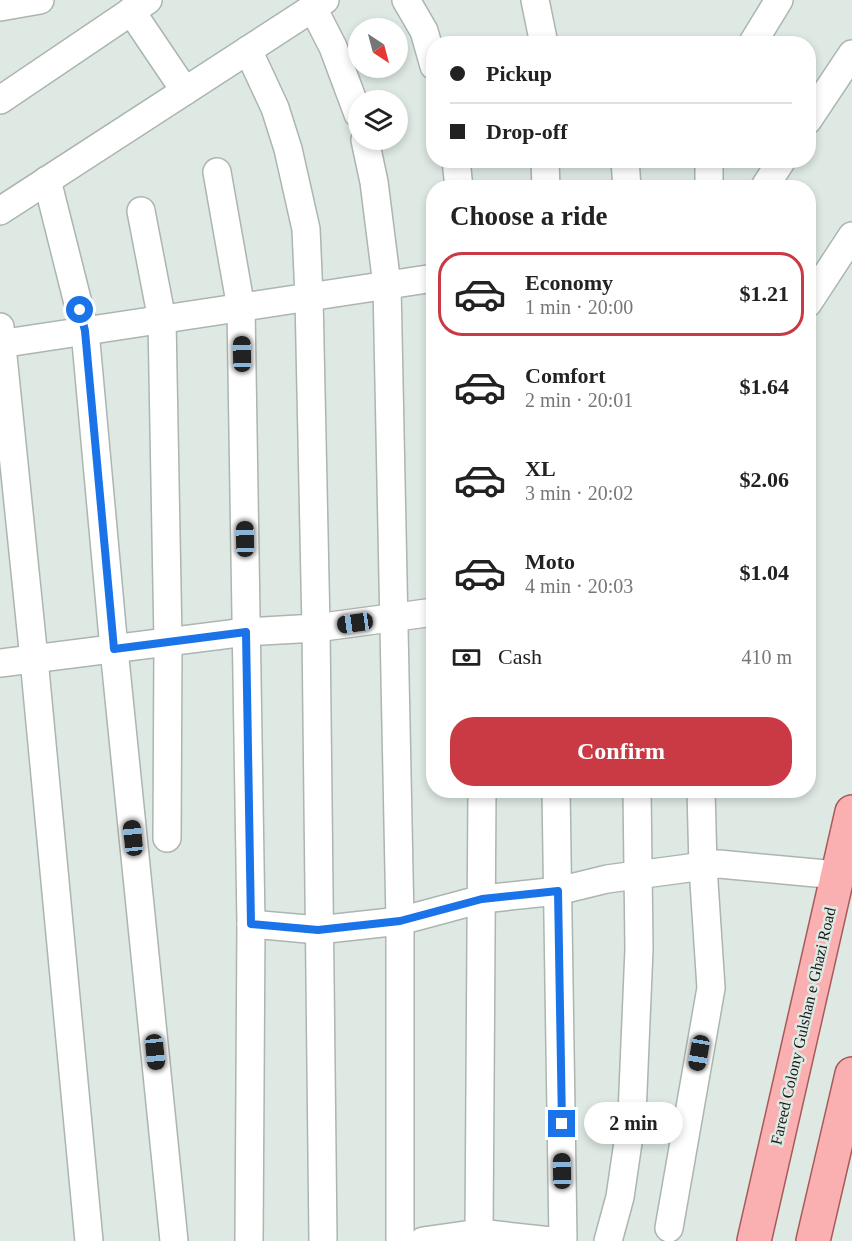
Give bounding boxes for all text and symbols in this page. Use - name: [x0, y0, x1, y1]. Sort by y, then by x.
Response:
- north arrow: [348, 18, 408, 78]
- map controls: [348, 18, 408, 150]
- text: Pickup: [486, 61, 552, 86]
- button: layers: [348, 90, 408, 150]
- text: Drop-off: [486, 119, 567, 144]
- text: Choose a ride: [450, 201, 608, 231]
- icon: car: [453, 267, 507, 321]
- text: Economy: [525, 270, 613, 295]
- text: $1.21: [740, 281, 789, 306]
- route start: [66, 296, 93, 323]
- text: 1 min · 20:00: [525, 296, 633, 318]
- car: [233, 336, 251, 372]
- icon: car: [453, 360, 507, 414]
- text: Comfort: [525, 363, 606, 388]
- text: $1.64: [740, 374, 789, 399]
- text: 2 min · 20:01: [525, 389, 633, 411]
- icon: car: [453, 453, 507, 507]
- text: XL: [525, 456, 556, 481]
- text: $2.06: [740, 467, 789, 492]
- text: 3 min · 20:02: [525, 482, 633, 504]
- car: [236, 521, 254, 557]
- icon: car: [453, 546, 507, 600]
- text: Moto: [525, 549, 575, 574]
- text: $1.04: [740, 560, 789, 585]
- text: 4 min · 20:03: [525, 575, 633, 597]
- car: [336, 612, 374, 634]
- icon: cash: [450, 641, 483, 674]
- text: Cash: [498, 644, 542, 669]
- text: 410 m: [741, 646, 792, 668]
- button: Confirm: [450, 717, 792, 786]
- car: [122, 819, 144, 857]
- street label: Fareed Colony Gulshan e Ghazi Road: [767, 906, 840, 1147]
- car: [144, 1033, 166, 1071]
- car: [687, 1034, 711, 1072]
- callout: 2 min: [583, 1103, 682, 1145]
- route end: [548, 1110, 575, 1137]
- text: 2 min: [609, 1112, 658, 1134]
- car: [553, 1153, 571, 1189]

